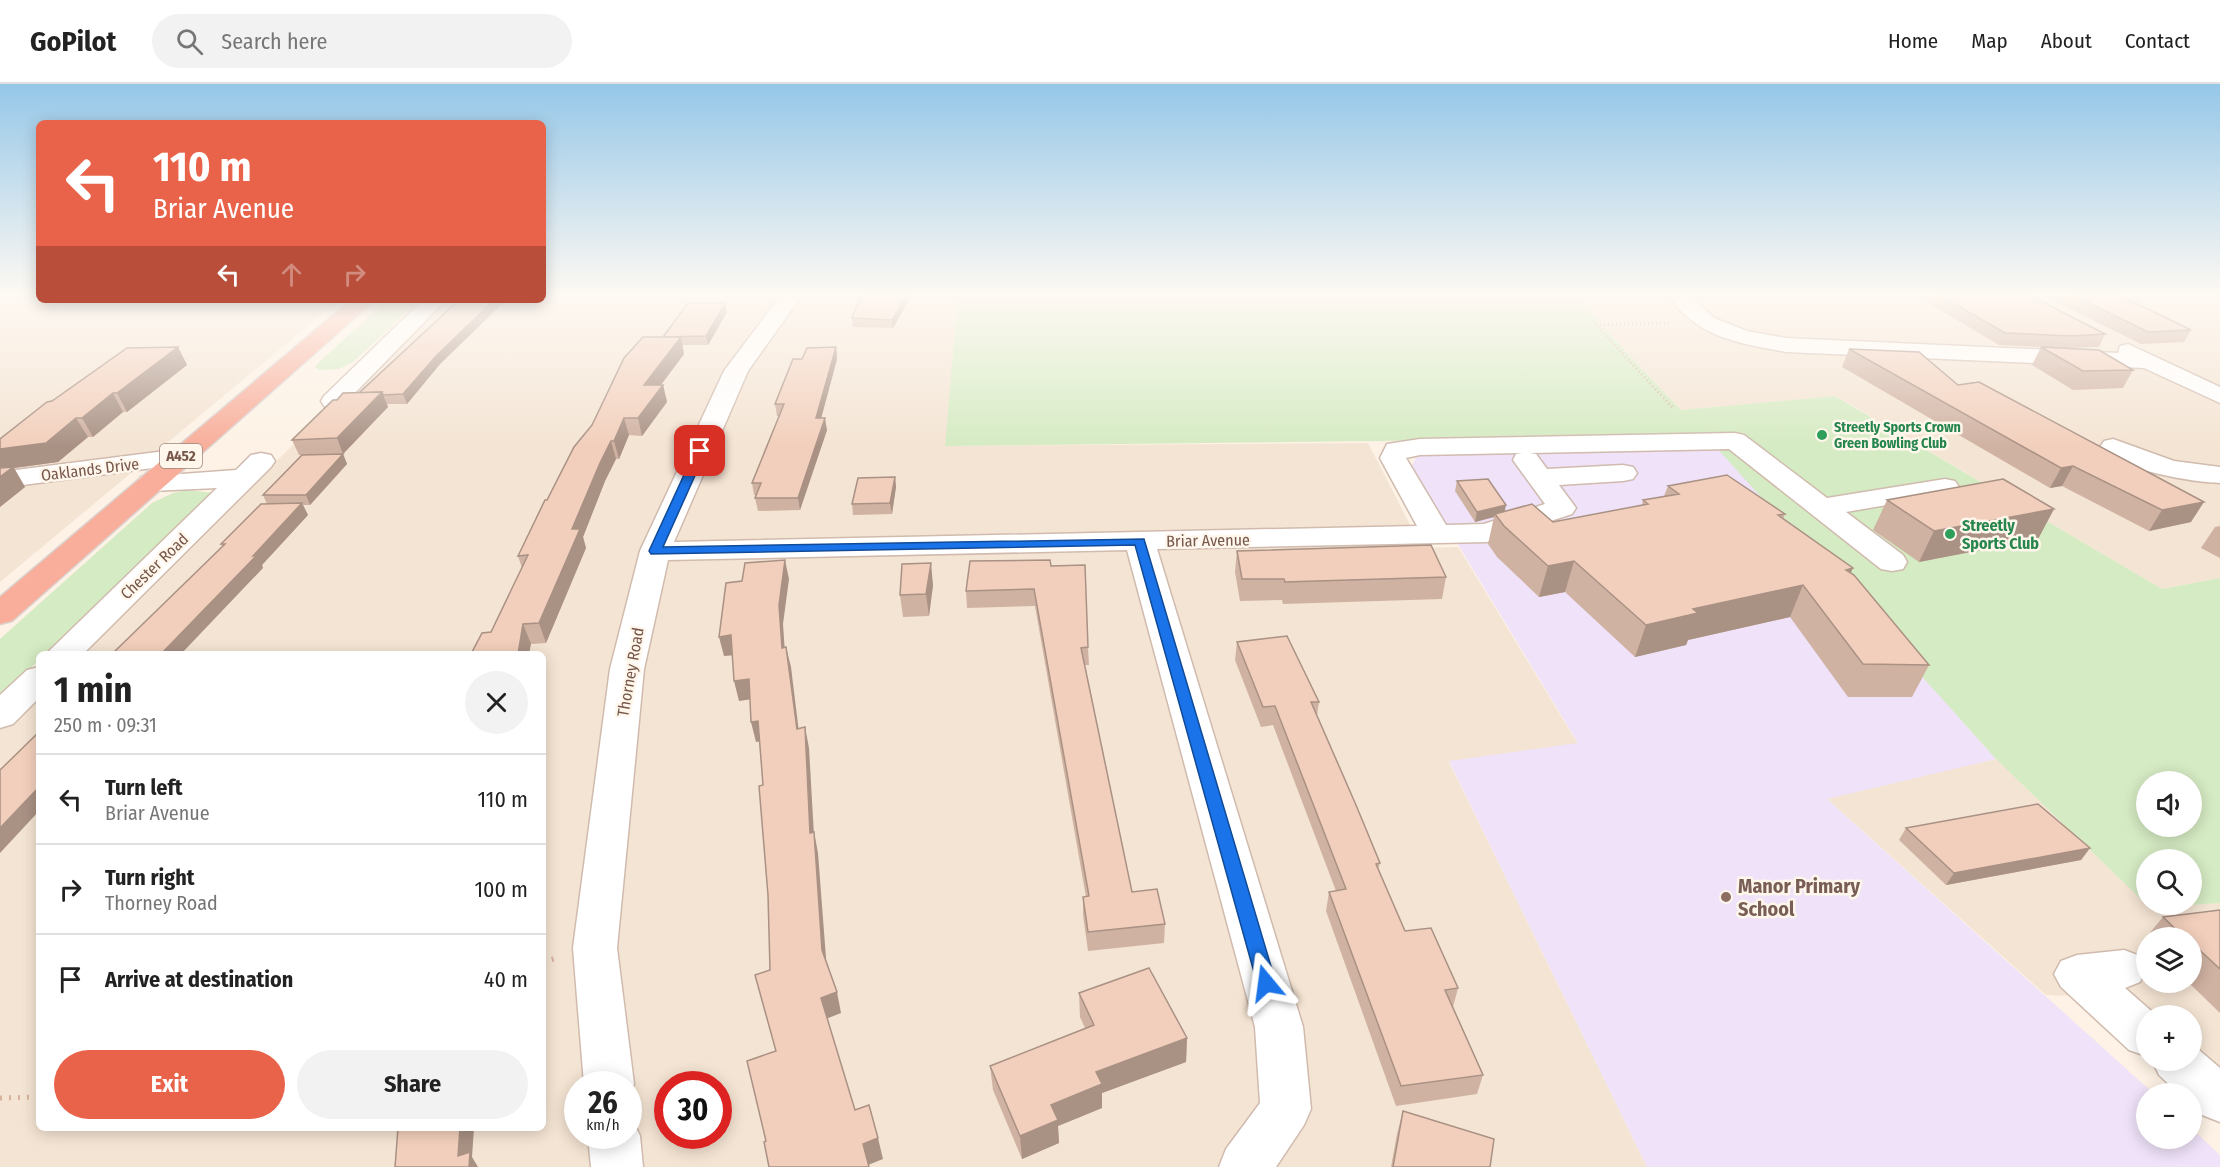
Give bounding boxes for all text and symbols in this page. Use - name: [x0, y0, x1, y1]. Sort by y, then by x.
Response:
- search box: [152, 14, 572, 68]
- text: GoPilot: [30, 25, 116, 58]
- icon: search: [173, 25, 206, 58]
- text: Search here: [221, 28, 327, 55]
- text: Home: [1888, 28, 1938, 54]
- text: Map: [1971, 28, 2008, 54]
- text: About: [2041, 28, 2092, 54]
- text: Contact: [2125, 28, 2190, 54]
- text: 110 m: [153, 142, 252, 192]
- icon: left: [54, 144, 132, 222]
- text: Briar Avenue: [153, 193, 294, 225]
- icon: left: [212, 258, 245, 291]
- icon: ahead: [275, 258, 308, 291]
- icon: right: [338, 258, 371, 291]
- place label: Streetly Sports Crown Green Bowling Club: [1834, 419, 1961, 452]
- pin: [674, 425, 725, 476]
- marker: Streetly Sports Crown Green Bowling Club: [1815, 428, 1829, 442]
- icon: arrive: [683, 434, 716, 467]
- road number: A452: [160, 444, 202, 468]
- street label: Oaklands Drive: [40, 454, 140, 485]
- place label: Streetly Sports Club: [1962, 516, 2039, 553]
- marker: Streetly Sports Club: [1943, 527, 1957, 541]
- street label: Chester Road: [117, 529, 192, 603]
- street label: Briar Avenue: [1166, 530, 1250, 551]
- street label: Thorney Road: [613, 626, 648, 718]
- text: 1 min: [54, 668, 132, 712]
- button: close: [465, 671, 528, 734]
- text: 250 m · 09:31: [54, 713, 157, 737]
- map controls: [2136, 771, 2202, 1149]
- button: sound: [2136, 771, 2202, 837]
- text: Turn left: [105, 774, 183, 801]
- icon: left: [54, 783, 87, 816]
- text: 110 m: [478, 786, 528, 813]
- text: Briar Avenue: [105, 801, 210, 825]
- button: search: [2136, 849, 2202, 915]
- text: Turn right: [105, 864, 194, 891]
- icon: right: [54, 873, 87, 906]
- place label: Manor Primary School: [1738, 874, 1860, 921]
- text: 100 m: [474, 876, 528, 903]
- marker: Manor Primary School: [1719, 890, 1733, 904]
- text: Thorney Road: [105, 891, 218, 915]
- button: layers: [2136, 927, 2202, 993]
- position arrow: [1234, 951, 1298, 1015]
- icon: arrive: [54, 963, 87, 996]
- text: Arrive at destination: [105, 966, 293, 993]
- text: 40 m: [484, 966, 528, 993]
- button: +: [2136, 1005, 2202, 1071]
- button: Exit: [54, 1050, 285, 1119]
- button: Share: [297, 1050, 528, 1119]
- speed limit sign: 30: [654, 1071, 732, 1149]
- button: −: [2136, 1083, 2202, 1149]
- text: 26: [588, 1085, 618, 1121]
- text: km/h: [586, 1116, 620, 1134]

